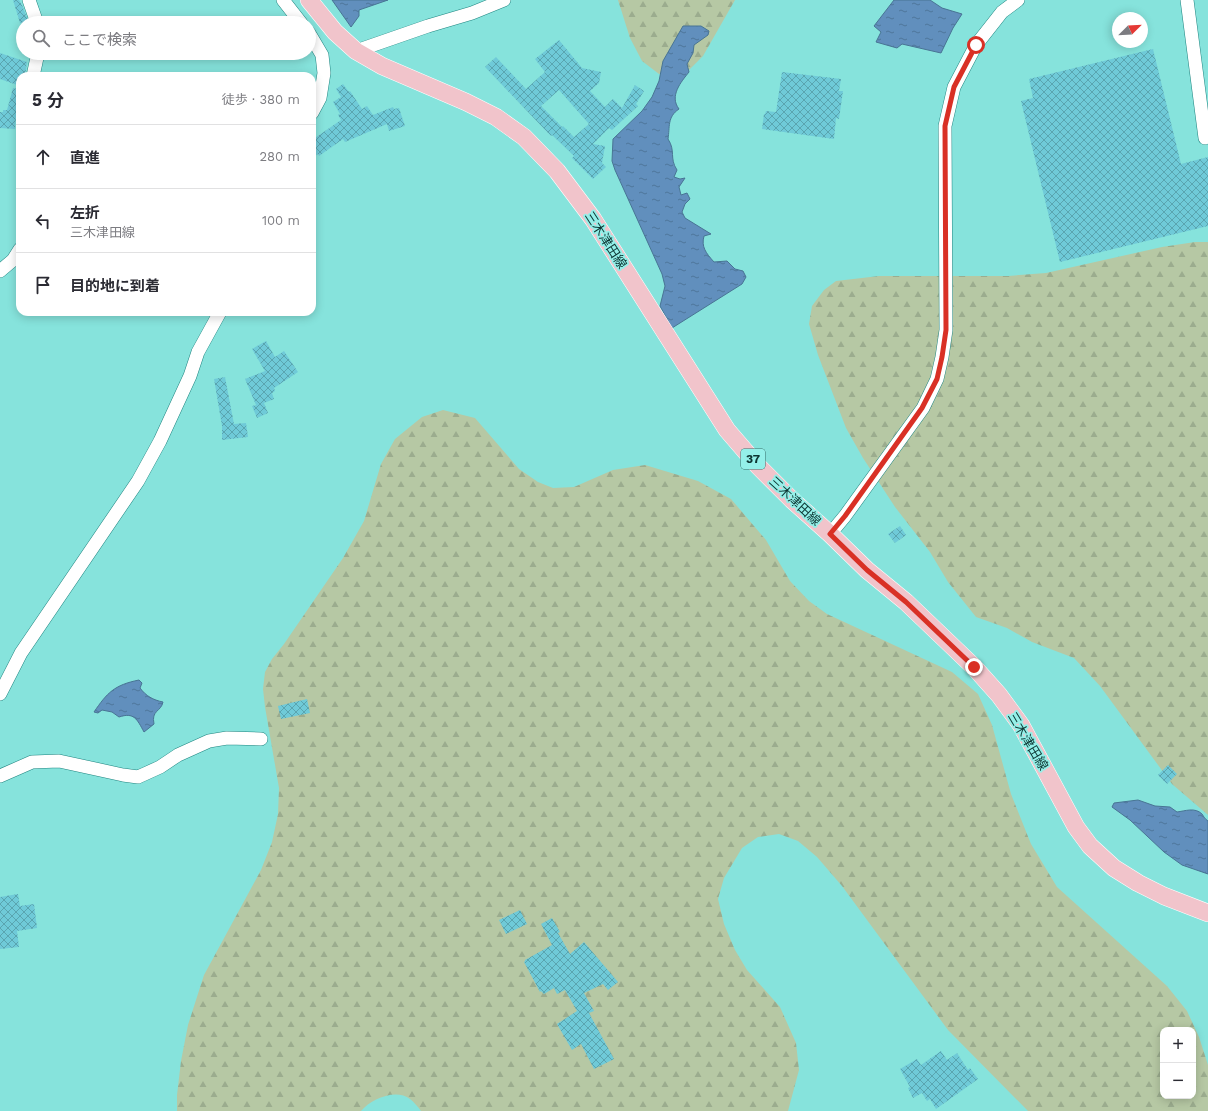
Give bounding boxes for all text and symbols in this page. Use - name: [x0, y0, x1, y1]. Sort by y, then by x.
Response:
- north arrow: [1112, 12, 1148, 48]
- search box: [16, 16, 316, 60]
- icon: search: [30, 27, 52, 49]
- text: ここで検索: [62, 31, 137, 49]
- route start: [967, 36, 985, 54]
- text: 5 分: [32, 90, 64, 110]
- text: 徒歩 · 380 m: [222, 92, 300, 107]
- icon: ahead: [32, 146, 54, 168]
- text: 直進: [70, 149, 100, 167]
- text: 280 m: [260, 149, 300, 164]
- text: 左折: [70, 204, 100, 222]
- street label: 三木津田線: [582, 209, 630, 271]
- icon: left: [32, 210, 54, 232]
- text: 100 m: [262, 213, 300, 228]
- text: 三木津田線: [70, 225, 135, 240]
- icon: arrive: [32, 274, 54, 296]
- text: 目的地に到着: [70, 277, 160, 295]
- road number: 37: [741, 449, 765, 469]
- street label: 三木津田線: [766, 473, 824, 529]
- route end: [965, 658, 983, 676]
- street label: 三木津田線: [1005, 709, 1051, 773]
- map controls: [1160, 1027, 1196, 1099]
- button: +: [1160, 1027, 1196, 1063]
- button: −: [1160, 1063, 1196, 1099]

